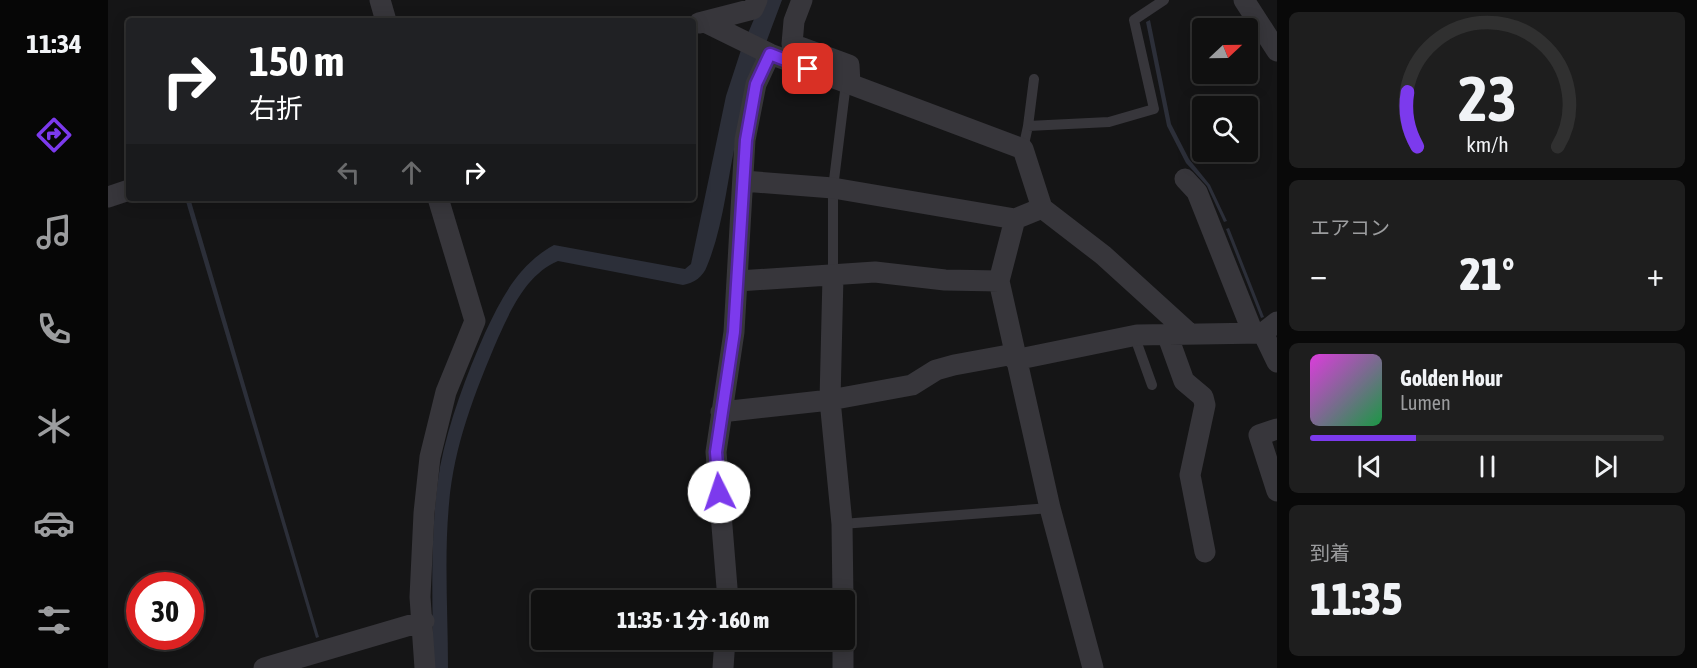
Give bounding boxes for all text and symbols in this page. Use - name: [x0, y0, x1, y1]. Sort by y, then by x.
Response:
- north arrow: [1192, 18, 1258, 84]
- map controls: [1192, 18, 1258, 162]
- text: 11:34: [26, 28, 82, 59]
- text: 150 m: [249, 37, 344, 85]
- icon: right: [150, 42, 228, 120]
- pin: [782, 43, 833, 94]
- icon: arrive: [791, 52, 824, 85]
- text: 23: [1458, 63, 1516, 134]
- text: 右折: [249, 93, 303, 124]
- button: search: [1192, 96, 1258, 162]
- icon: directions: [33, 114, 75, 156]
- text: km/h: [1466, 132, 1508, 157]
- icon: left: [332, 156, 365, 189]
- icon: ahead: [395, 156, 428, 189]
- icon: right: [458, 156, 491, 189]
- icon: music: [33, 211, 75, 253]
- text: エアコン: [1310, 216, 1390, 239]
- text: 21°: [1460, 248, 1514, 300]
- text: −: [1310, 255, 1327, 293]
- text: +: [1647, 255, 1664, 293]
- icon: phone: [33, 308, 75, 350]
- text: Golden Hour: [1400, 365, 1502, 391]
- text: Lumen: [1400, 391, 1451, 414]
- icon: climate: [33, 405, 75, 447]
- icon: previous: [1353, 450, 1386, 483]
- icon: pause: [1471, 450, 1504, 483]
- icon: next: [1589, 450, 1622, 483]
- position arrow: [687, 460, 751, 524]
- icon: car: [33, 502, 75, 544]
- text: 到着: [1310, 541, 1350, 564]
- speed limit sign: 30: [126, 572, 204, 650]
- text: 11:35: [1310, 573, 1403, 625]
- icon: filters: [33, 599, 75, 641]
- text: 11:35 · 1 分 · 160 m: [617, 607, 769, 633]

